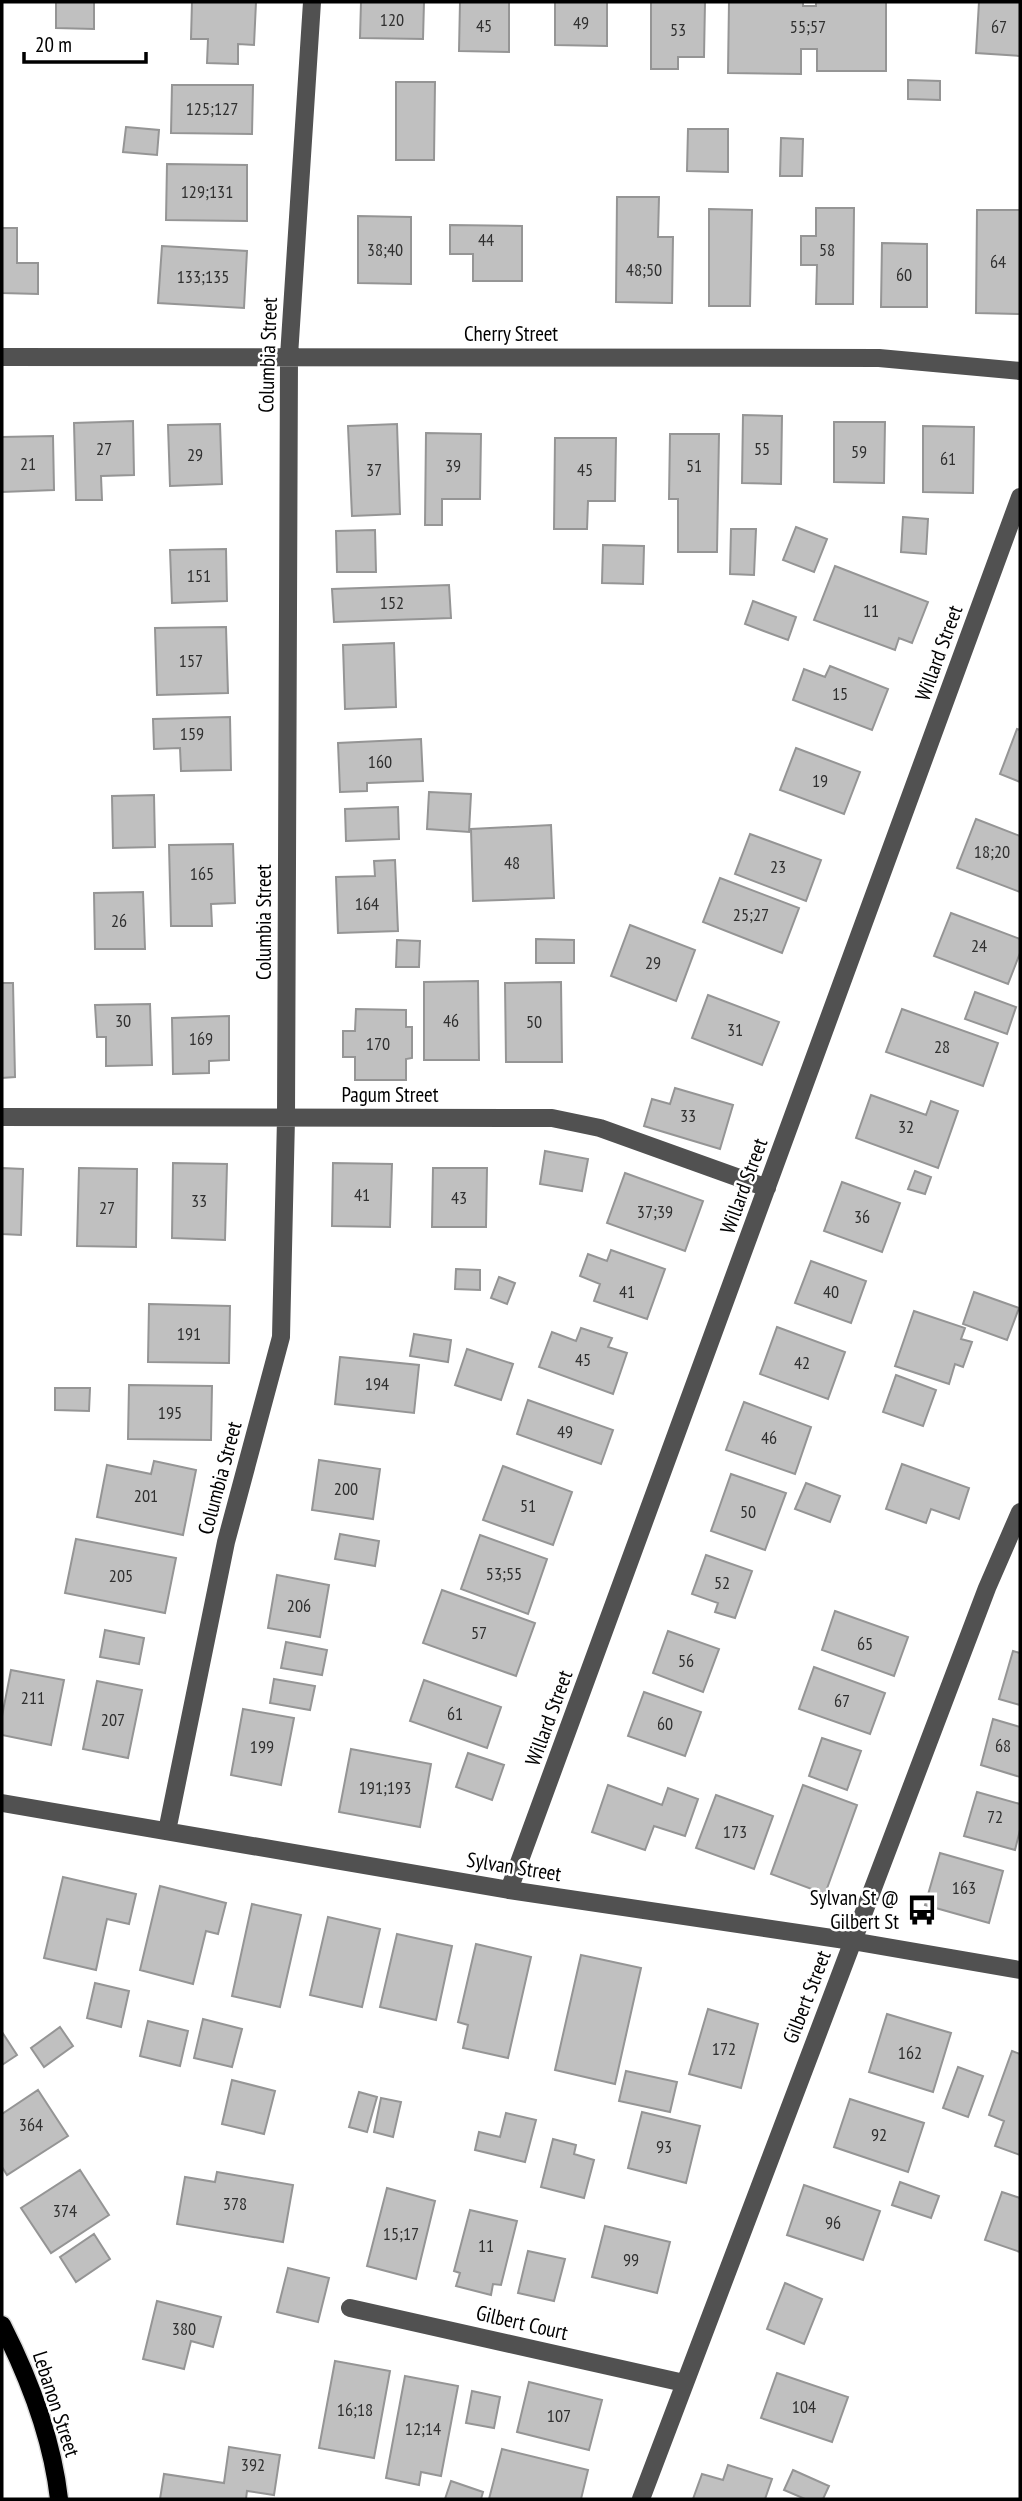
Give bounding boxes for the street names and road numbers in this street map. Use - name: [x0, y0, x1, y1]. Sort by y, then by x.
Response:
- street label: Columbia Street: [252, 296, 283, 413]
- street label: Cherry Street: [464, 320, 558, 347]
- street label: Willard Street: [909, 601, 968, 704]
- street label: Columbia Street: [250, 864, 277, 980]
- street label: Pagum Street: [341, 1081, 439, 1108]
- street label: Willard Street: [714, 1134, 773, 1237]
- street label: Columbia Street: [191, 1418, 248, 1537]
- street label: Willard Street: [519, 1666, 578, 1769]
- street label: Sylvan Street: [465, 1846, 564, 1887]
- street label: Gilbert Street: [776, 1946, 837, 2047]
- street label: Gilbert Court: [474, 2299, 571, 2346]
- street label: Lebanon Street: [27, 2348, 86, 2460]

